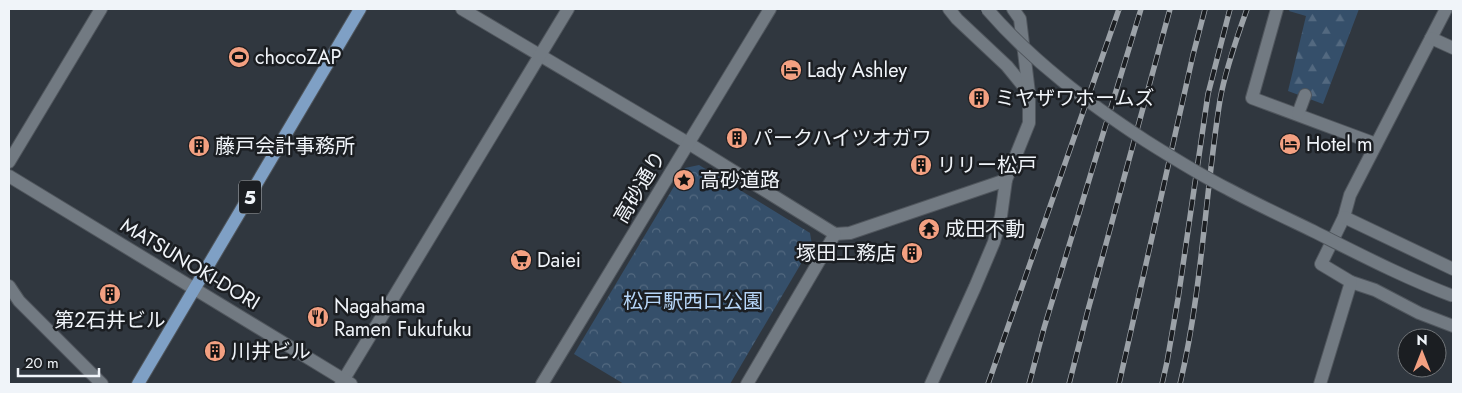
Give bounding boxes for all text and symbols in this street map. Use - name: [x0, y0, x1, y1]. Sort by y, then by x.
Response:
- place label: chocoZAP: [255, 43, 342, 72]
- sports icon: chocoZAP: [227, 45, 251, 69]
- place label: Lady Ashley: [807, 56, 907, 85]
- hotel icon: Lady Ashley: [779, 58, 803, 82]
- place label: ミヤザワホームズ: [995, 84, 1154, 113]
- building icon: ミヤザワホームズ: [967, 86, 991, 110]
- place label: パークハイツオガワ: [753, 124, 932, 153]
- building icon: パークハイツオガワ: [725, 126, 749, 150]
- place label: Hotel m: [1306, 130, 1373, 159]
- place label: 藤戸会計事務所: [215, 132, 355, 161]
- hotel icon: Hotel m: [1278, 132, 1302, 156]
- building icon: 藤戸会計事務所: [187, 134, 211, 158]
- street label: 高砂通り: [607, 145, 673, 229]
- place label: リリー松戸: [937, 151, 1037, 180]
- building icon: リリー松戸: [909, 153, 933, 177]
- place label: 高砂道路: [700, 166, 780, 195]
- place icon: 高砂道路: [672, 168, 696, 192]
- road number: 5: [239, 180, 261, 213]
- street label: MATSUNOKI-DORI: [115, 211, 265, 317]
- place label: 成田不動: [945, 215, 1025, 244]
- temple icon: 成田不動: [917, 217, 941, 241]
- place label: 塚田工務店: [796, 239, 896, 268]
- building icon: 塚田工務店: [900, 241, 924, 265]
- place label: Daiei: [537, 246, 581, 275]
- supermarket icon: Daiei: [509, 248, 533, 272]
- building icon: 第2石井ビル: [98, 282, 122, 306]
- park label: 松戸駅西口公園: [623, 287, 763, 316]
- place label: Nagahama Ramen Fukufuku: [334, 292, 472, 344]
- restaurant icon: Nagahama Ramen Fukufuku: [306, 305, 330, 329]
- place label: 第2石井ビル: [54, 306, 166, 335]
- north arrow: [1397, 328, 1447, 378]
- text: N: [1416, 330, 1428, 350]
- place label: 川井ビル: [231, 337, 311, 366]
- building icon: 川井ビル: [203, 339, 227, 363]
- scale bar: [18, 346, 99, 378]
- text: 20 m: [25, 352, 59, 374]

